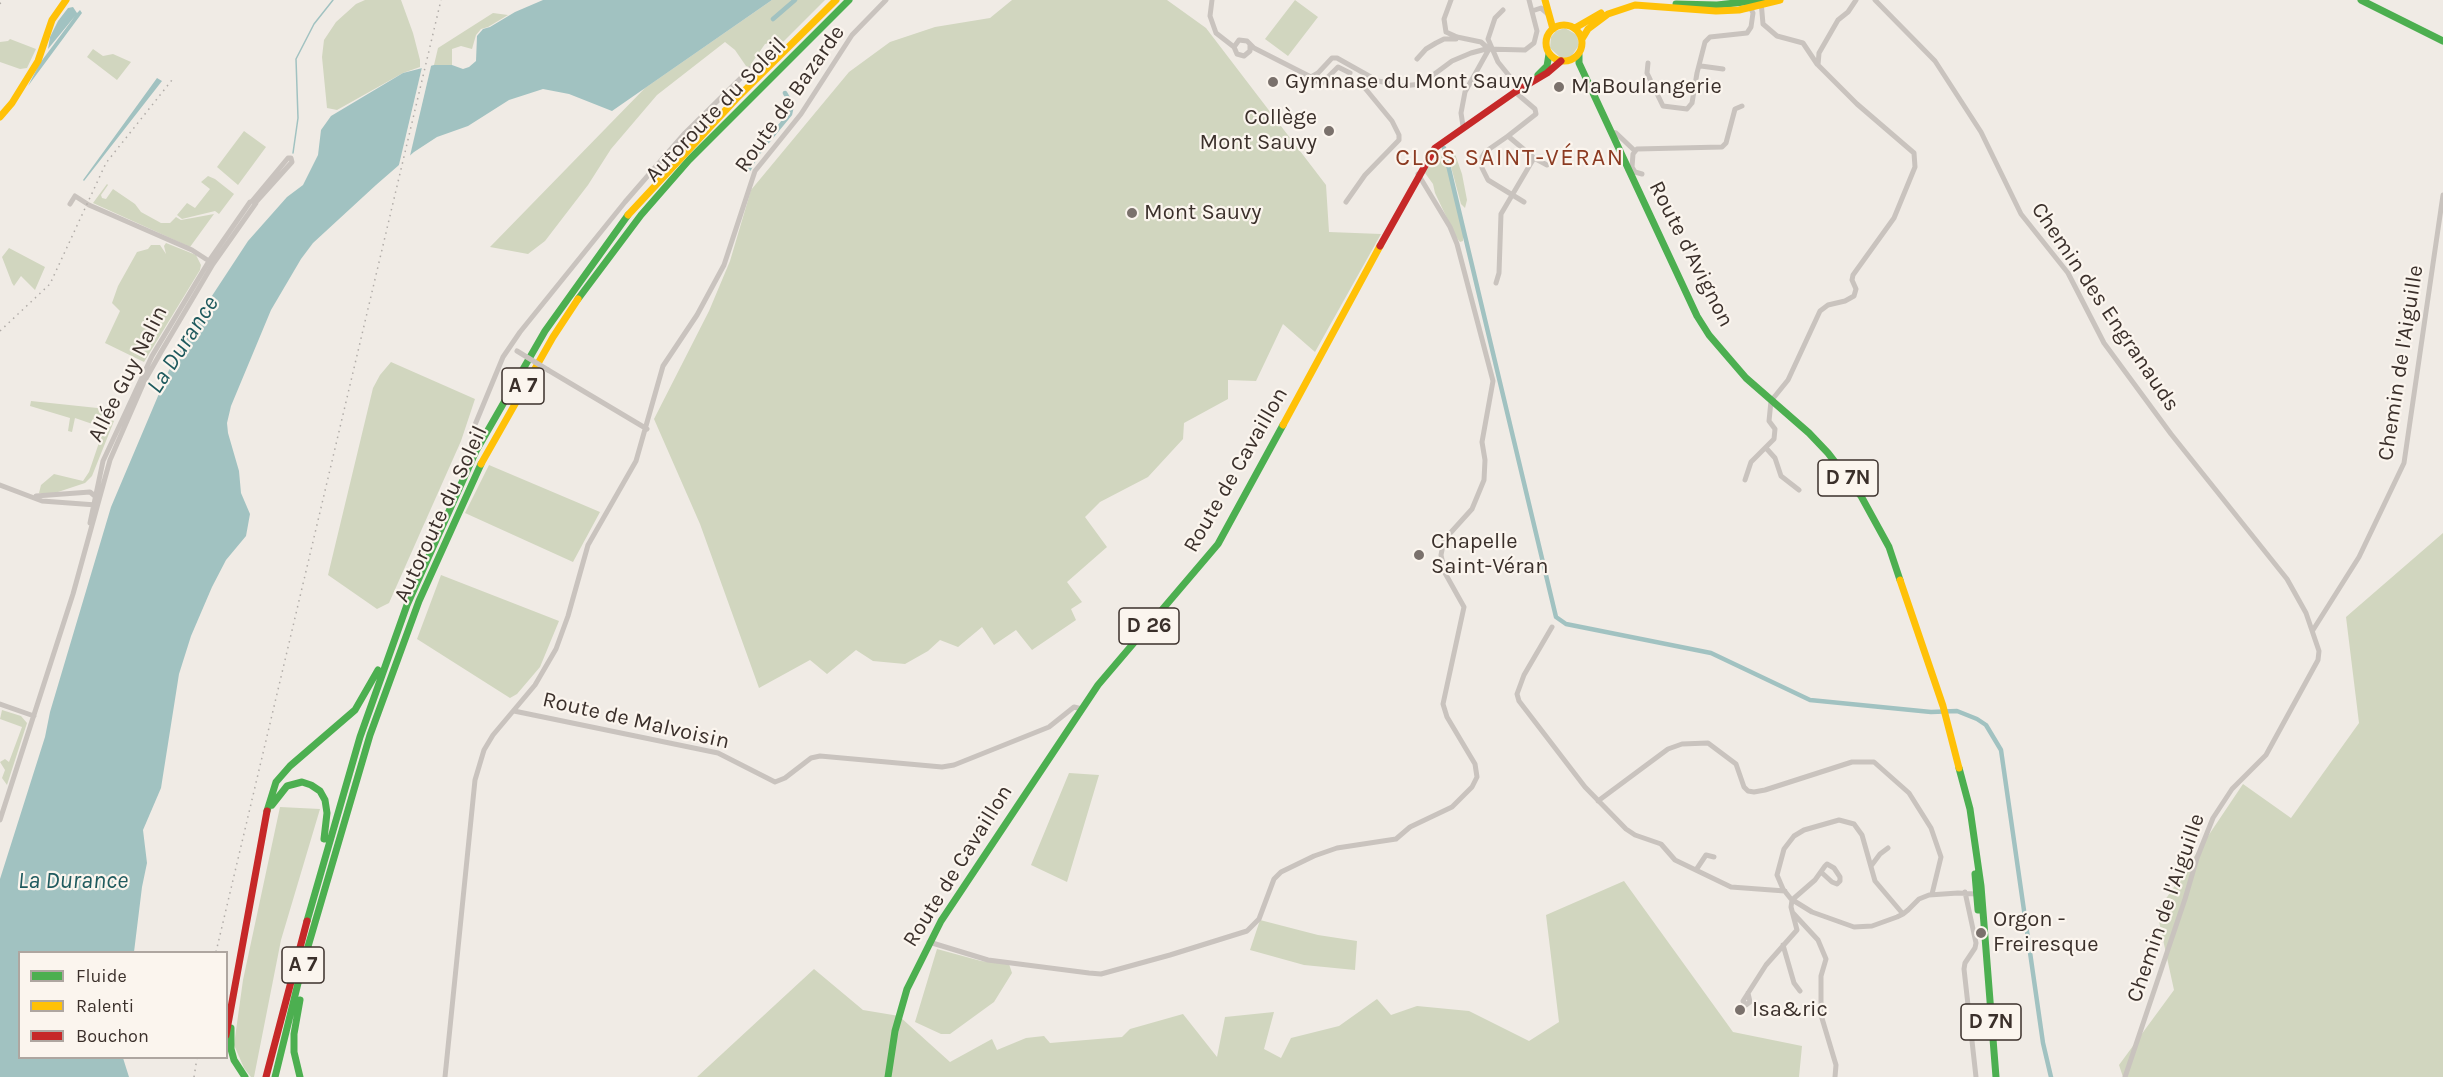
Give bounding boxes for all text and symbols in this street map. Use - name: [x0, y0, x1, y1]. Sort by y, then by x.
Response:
- street label: Route de Bazarde: [729, 20, 851, 178]
- street label: Autoroute du Soleil: [640, 32, 792, 188]
- place label: Gymnase du Mont Sauvy: [1285, 69, 1532, 95]
- place label: MaBoulangerie: [1571, 74, 1722, 100]
- marker: Gymnase du Mont Sauvy: [1266, 75, 1280, 89]
- marker: MaBoulangerie: [1552, 80, 1566, 94]
- place label: Collège Mont Sauvy: [1200, 105, 1317, 156]
- marker: Collège Mont Sauvy: [1322, 124, 1336, 138]
- district label: CLOS SAINT-VÉRAN: [1395, 144, 1625, 172]
- street label: Route d'Avignon: [1643, 177, 1739, 331]
- street label: Chemin des Engranauds: [2025, 198, 2185, 416]
- place label: Mont Sauvy: [1144, 200, 1261, 226]
- marker: Mont Sauvy: [1125, 206, 1139, 220]
- street label: Chemin de l'Aiguille: [2373, 263, 2429, 463]
- water label: La Durance: [141, 291, 225, 399]
- street label: Allée Guy Nalin: [82, 302, 174, 446]
- road number: A 7: [502, 368, 544, 404]
- street label: Route de Cavaillon: [1178, 383, 1294, 557]
- street label: Autoroute du Soleil: [389, 422, 493, 606]
- road number: D 7N: [1818, 460, 1878, 496]
- place label: Chapelle Saint-Véran: [1431, 529, 1548, 580]
- marker: Chapelle Saint-Véran: [1412, 548, 1426, 562]
- road number: D 26: [1119, 608, 1179, 644]
- street label: Route de Malvoisin: [540, 687, 732, 755]
- street label: Route de Cavaillon: [897, 780, 1019, 952]
- street label: Chemin de l'Aiguille: [2121, 810, 2211, 1006]
- water label: La Durance: [18, 867, 128, 895]
- place label: Orgon - Freiresque: [1993, 907, 2099, 958]
- marker: Orgon - Freiresque: [1974, 926, 1988, 940]
- road number: A 7: [282, 947, 324, 983]
- legend: [18, 951, 228, 1059]
- text: Fluide: [76, 965, 127, 987]
- text: Ralenti: [76, 995, 134, 1017]
- place label: Isa&ric: [1752, 997, 1828, 1023]
- marker: Isa&ric: [1733, 1003, 1747, 1017]
- road number: D 7N: [1961, 1004, 2021, 1040]
- text: Bouchon: [76, 1025, 149, 1047]

